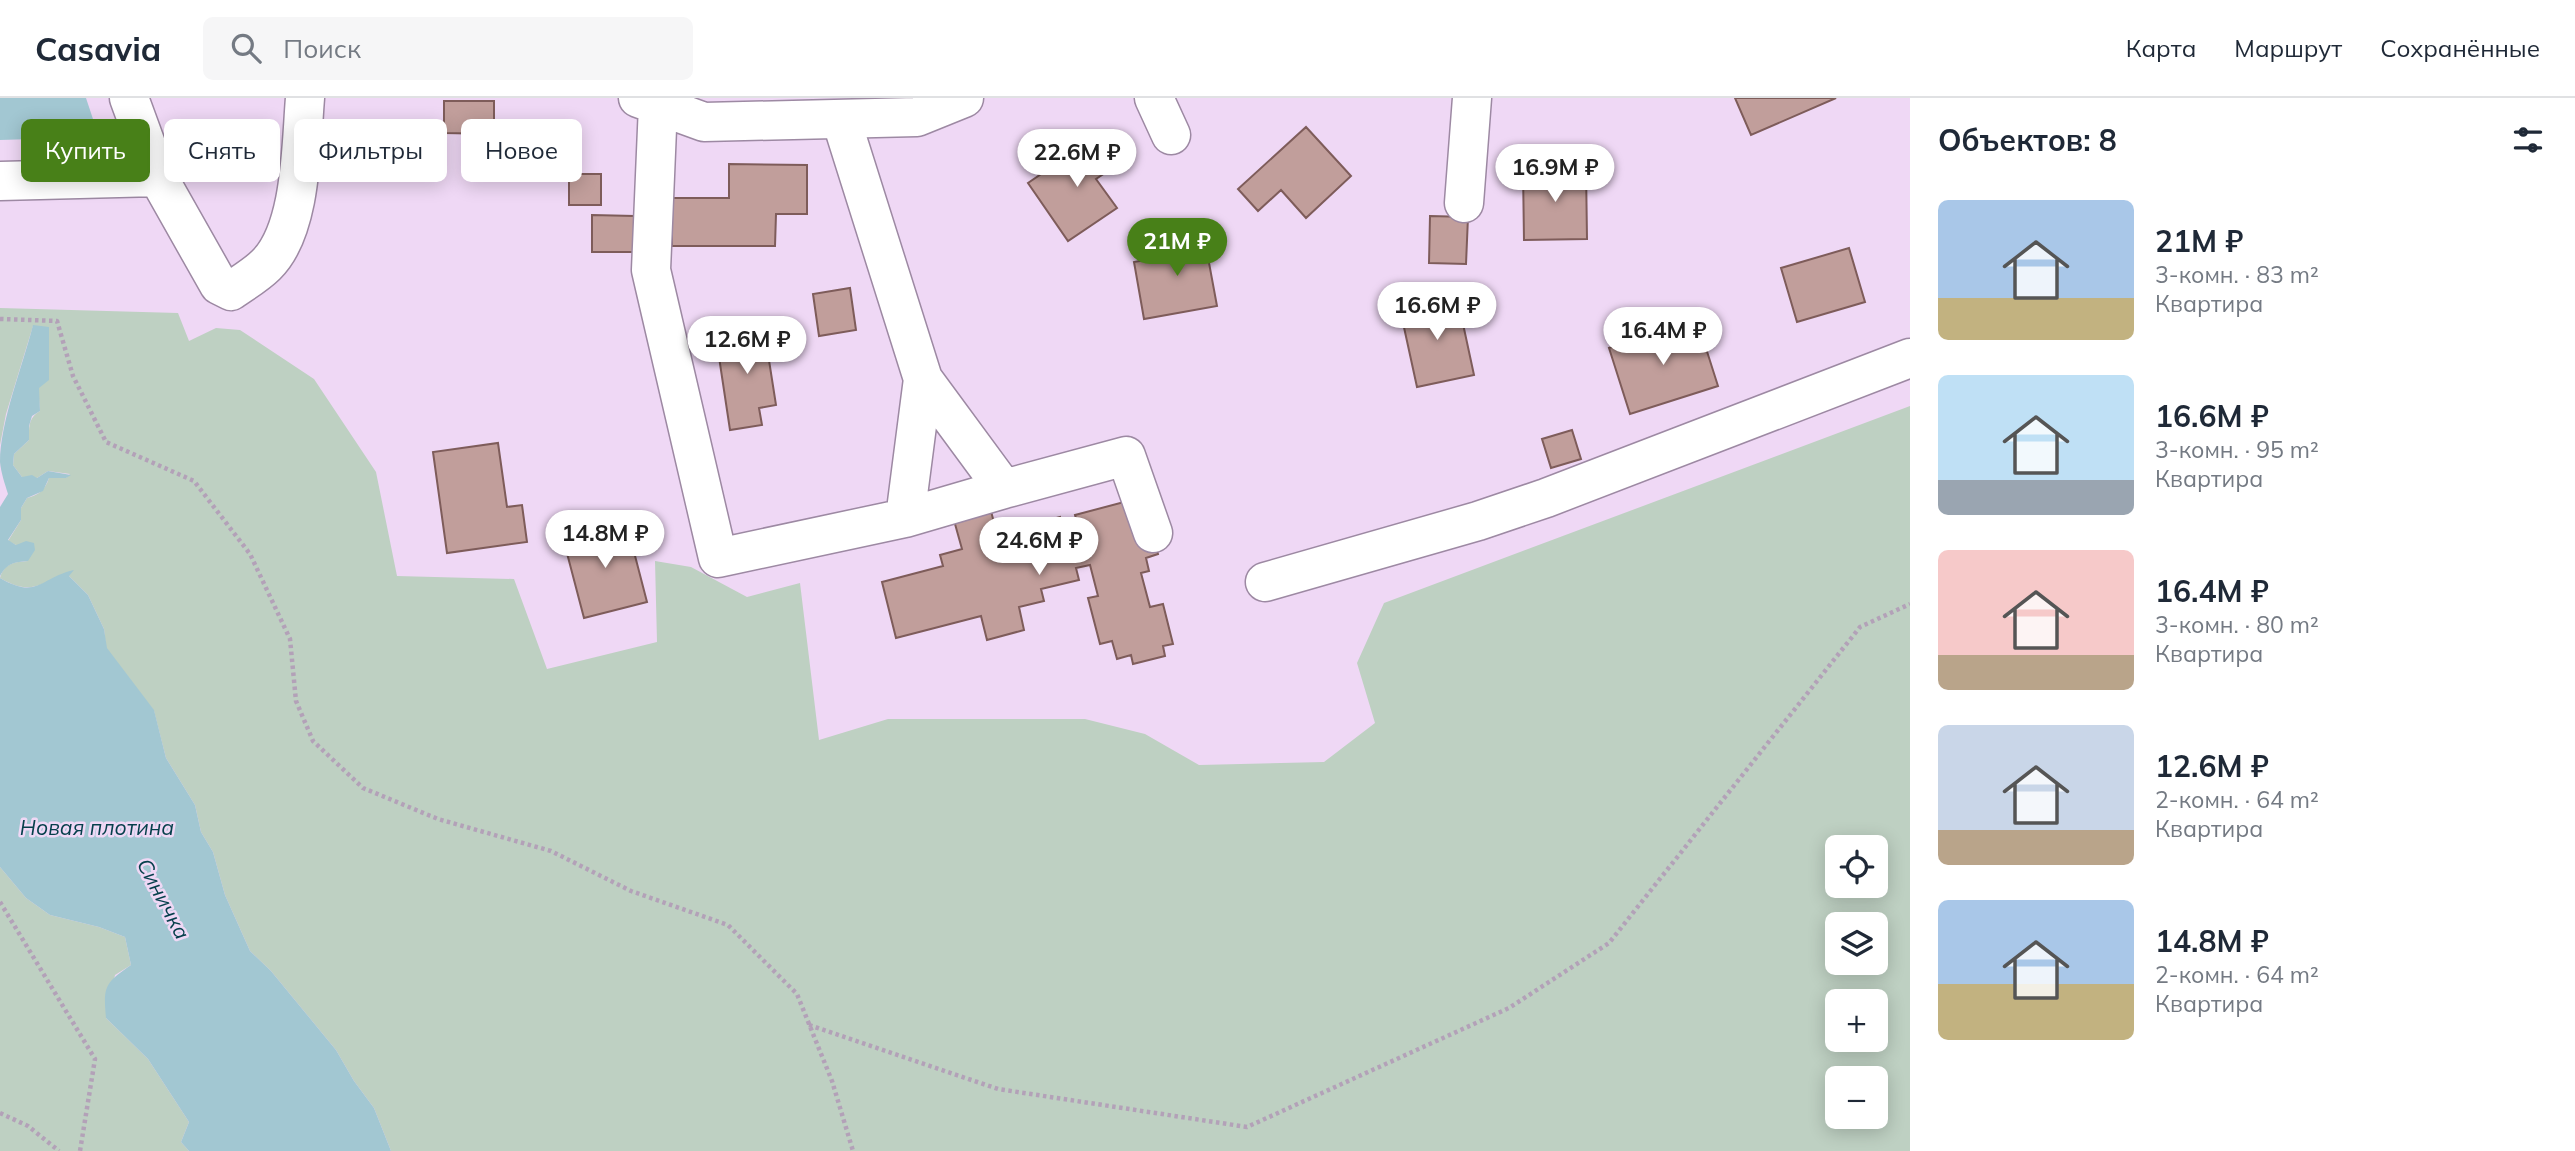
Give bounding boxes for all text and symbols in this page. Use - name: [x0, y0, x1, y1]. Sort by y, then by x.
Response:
- search box: [203, 17, 693, 80]
- text: Casavia: [35, 28, 161, 69]
- icon: search: [227, 29, 265, 67]
- text: Поиск: [283, 32, 361, 65]
- text: Карта: [2126, 33, 2196, 63]
- text: Маршрут: [2234, 33, 2342, 63]
- text: Сохранённые: [2380, 33, 2540, 63]
- chip: Купить: [21, 119, 150, 182]
- chip: Снять: [164, 119, 280, 182]
- chip: Фильтры: [294, 119, 447, 182]
- chip: Новое: [461, 119, 582, 182]
- text: Объектов: 8: [1938, 121, 2117, 159]
- icon: filters: [2509, 121, 2547, 159]
- pin: 22.6M ₽: [1012, 130, 1142, 189]
- text: 22.6M ₽: [1033, 137, 1121, 166]
- pin: 16.9M ₽: [1490, 144, 1620, 204]
- text: 16.9M ₽: [1511, 152, 1599, 181]
- pin: 21M ₽: [1128, 218, 1226, 278]
- text: 21M ₽: [2155, 222, 2243, 260]
- text: 21M ₽: [1143, 226, 1211, 255]
- icon: home: [1994, 228, 2078, 312]
- text: 3-комн. · 83 m²: [2155, 260, 2319, 289]
- pin: 16.6M ₽: [1372, 282, 1502, 342]
- text: Квартира: [2155, 289, 2263, 318]
- text: 16.6M ₽: [1393, 290, 1481, 319]
- pin: 16.4M ₽: [1598, 308, 1728, 367]
- text: 16.4M ₽: [1619, 315, 1707, 344]
- pin: 12.6M ₽: [682, 316, 812, 376]
- text: 12.6M ₽: [703, 324, 791, 353]
- text: 16.6M ₽: [2155, 397, 2269, 435]
- icon: home: [1994, 403, 2078, 487]
- text: 3-комн. · 95 m²: [2155, 435, 2319, 464]
- text: Квартира: [2155, 464, 2263, 493]
- pin: 14.8M ₽: [540, 510, 670, 570]
- text: 14.8M ₽: [561, 518, 649, 547]
- pin: 24.6M ₽: [974, 518, 1104, 577]
- text: 24.6M ₽: [995, 525, 1083, 554]
- text: 16.4M ₽: [2155, 572, 2269, 610]
- icon: home: [1994, 578, 2078, 662]
- text: 3-комн. · 80 m²: [2155, 610, 2319, 639]
- text: Квартира: [2155, 639, 2263, 668]
- text: 12.6M ₽: [2155, 747, 2269, 785]
- icon: home: [1994, 753, 2078, 837]
- text: 2-комн. · 64 m²: [2155, 785, 2319, 814]
- water label: Новая плотина: [20, 814, 174, 840]
- text: Квартира: [2155, 814, 2263, 843]
- map controls: [1825, 835, 1888, 1129]
- button: locate: [1825, 835, 1888, 898]
- water label: Синичка: [132, 854, 196, 944]
- button: layers: [1825, 912, 1888, 975]
- text: 14.8M ₽: [2155, 922, 2269, 960]
- icon: home: [1994, 928, 2078, 1012]
- text: 2-комн. · 64 m²: [2155, 960, 2319, 989]
- button: +: [1825, 989, 1888, 1052]
- text: Квартира: [2155, 989, 2263, 1018]
- button: −: [1825, 1066, 1888, 1129]

